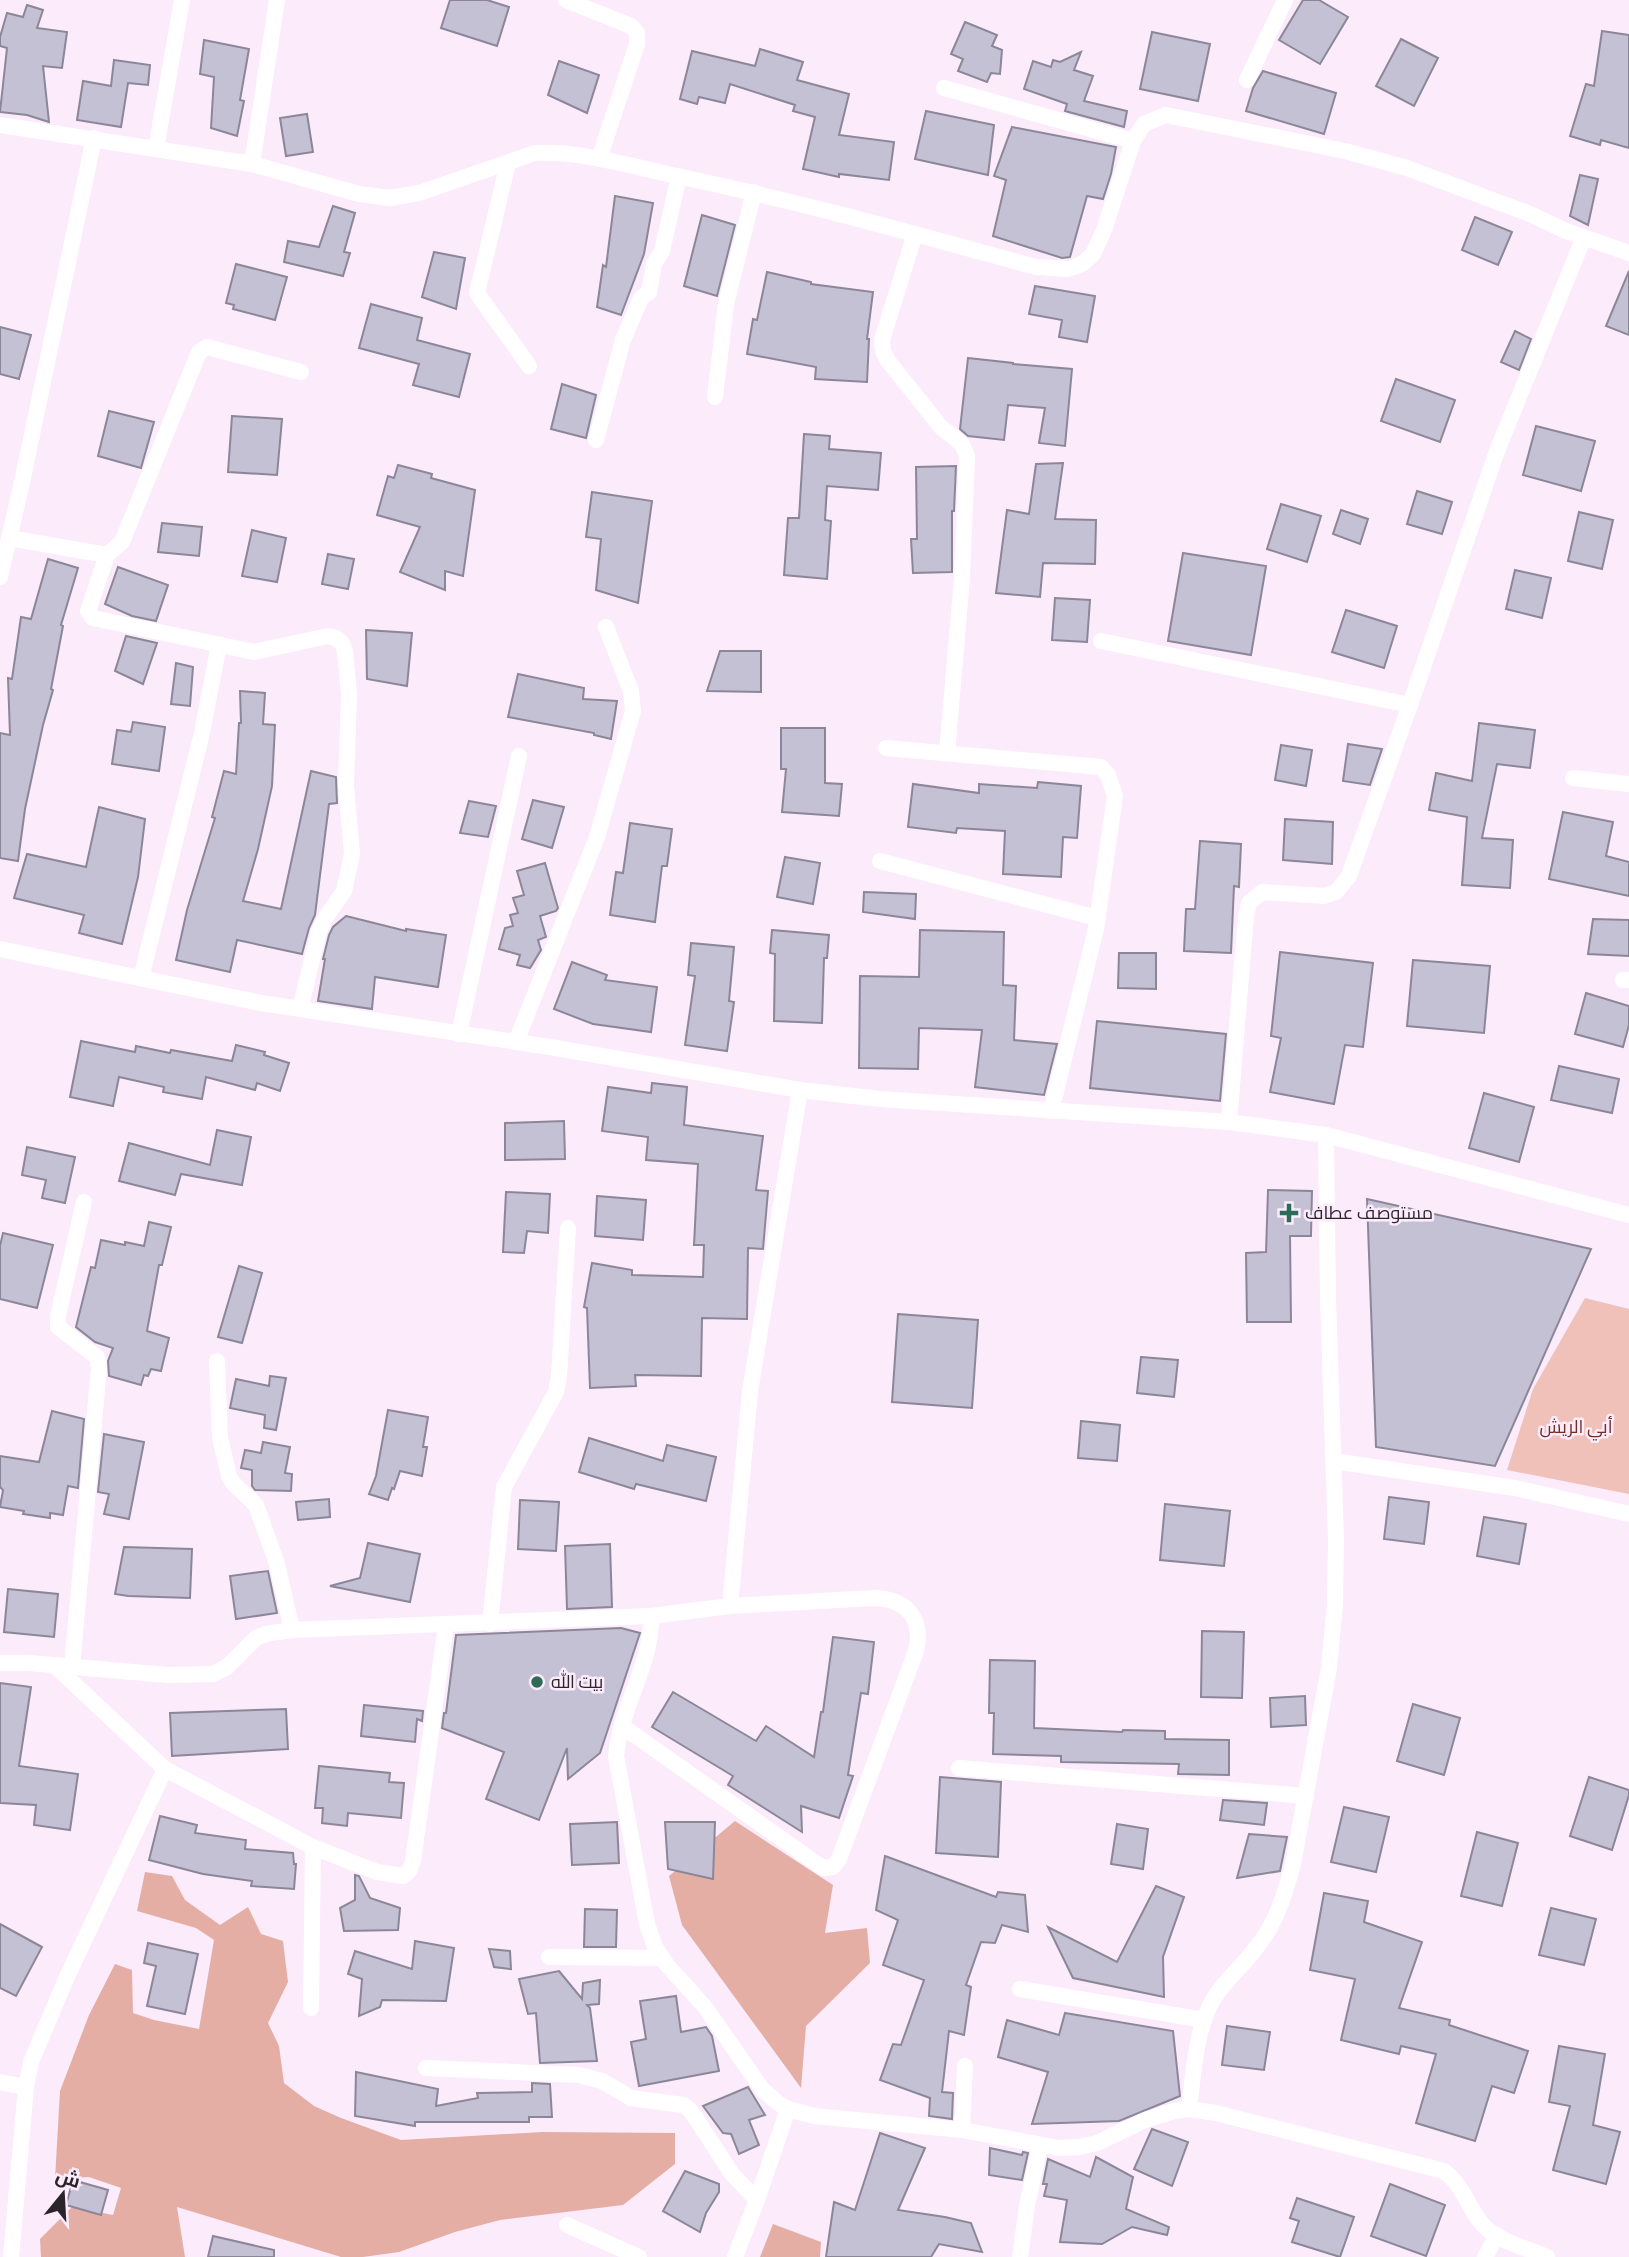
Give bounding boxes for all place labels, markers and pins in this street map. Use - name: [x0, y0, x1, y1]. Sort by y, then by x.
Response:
- place label: مستوصف عطاف: [1305, 1201, 1433, 1226]
- marker: مستوصف عطاف: [1279, 1203, 1299, 1223]
- place label: بيت الله: [551, 1670, 603, 1695]
- marker: بيت الله: [529, 1674, 545, 1690]

